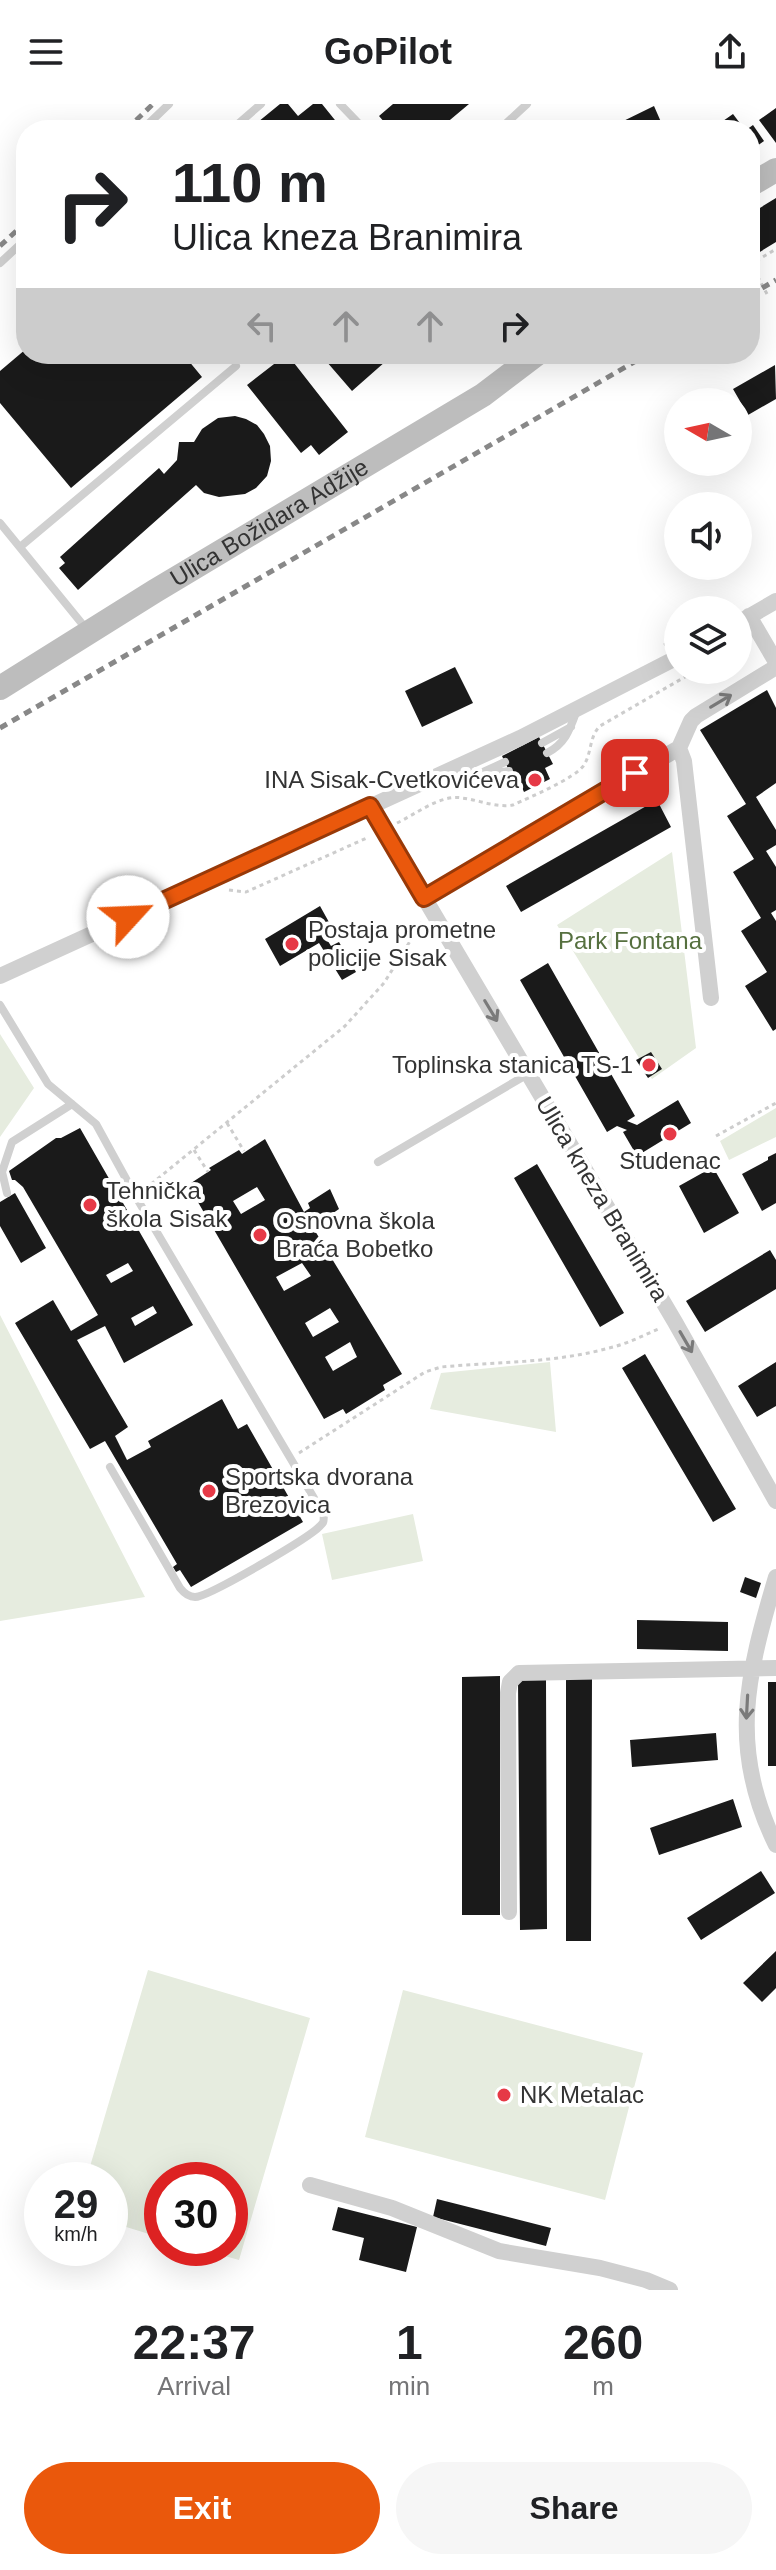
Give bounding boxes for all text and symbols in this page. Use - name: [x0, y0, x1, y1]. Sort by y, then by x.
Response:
- icon: menu: [24, 30, 68, 74]
- icon: share: [708, 30, 752, 74]
- text: GoPilot: [324, 31, 452, 72]
- text: 110 m: [172, 151, 328, 214]
- icon: right: [40, 152, 144, 256]
- text: Ulica kneza Branimira: [172, 217, 522, 258]
- icon: left: [240, 304, 284, 348]
- icon: ahead: [324, 304, 368, 348]
- icon: ahead: [408, 304, 452, 348]
- icon: right: [492, 304, 536, 348]
- north arrow: [664, 388, 752, 476]
- map controls: [664, 388, 752, 684]
- street label: Ulica Božidara Adžije: [165, 453, 373, 592]
- button: sound: [664, 492, 752, 580]
- button: layers: [664, 596, 752, 684]
- one-way arrow: [709, 693, 732, 709]
- pin: [601, 739, 669, 807]
- icon: arrive: [613, 751, 657, 795]
- place label: INA Sisak-Cvetkovićeva: [264, 766, 520, 793]
- marker: INA Sisak-Cvetkovićeva: [526, 771, 544, 789]
- position arrow: [86, 875, 170, 959]
- place label: Postaja prometne policije Sisak: [308, 916, 496, 971]
- park label: Park Fontana: [558, 927, 703, 954]
- marker: Postaja prometne policije Sisak: [283, 935, 301, 953]
- one-way arrow: [483, 999, 499, 1022]
- place label: Toplinska stanica TS-1: [392, 1051, 633, 1078]
- marker: Toplinska stanica TS-1: [640, 1056, 658, 1074]
- street label: Ulica kneza Branimira: [531, 1092, 674, 1306]
- marker: Studenac: [661, 1125, 679, 1143]
- place label: Studenac: [619, 1147, 721, 1174]
- place label: Tehnička škola Sisak: [106, 1177, 228, 1232]
- marker: Tehnička škola Sisak: [81, 1196, 99, 1214]
- place label: Osnovna škola Braća Bobetko: [276, 1207, 435, 1262]
- marker: Osnovna škola Braća Bobetko: [251, 1226, 269, 1244]
- one-way arrow: [678, 1330, 694, 1353]
- place label: Sportska dvorana Brezovica: [225, 1463, 414, 1518]
- marker: Sportska dvorana Brezovica: [200, 1482, 218, 1500]
- one-way arrow: [739, 1693, 754, 1720]
- place label: NK Metalac: [520, 2081, 644, 2108]
- marker: NK Metalac: [495, 2086, 513, 2104]
- speed limit sign: 30: [144, 2162, 248, 2266]
- text: 29: [54, 2182, 98, 2226]
- text: km/h: [54, 2223, 98, 2245]
- text: 22:37: [133, 2316, 256, 2369]
- text: 1: [396, 2316, 423, 2369]
- text: 260: [563, 2316, 643, 2369]
- text: Arrival: [157, 2371, 231, 2401]
- text: min: [388, 2371, 430, 2401]
- text: m: [592, 2371, 614, 2401]
- button: Exit: [24, 2462, 380, 2554]
- button: Share: [396, 2462, 752, 2554]

